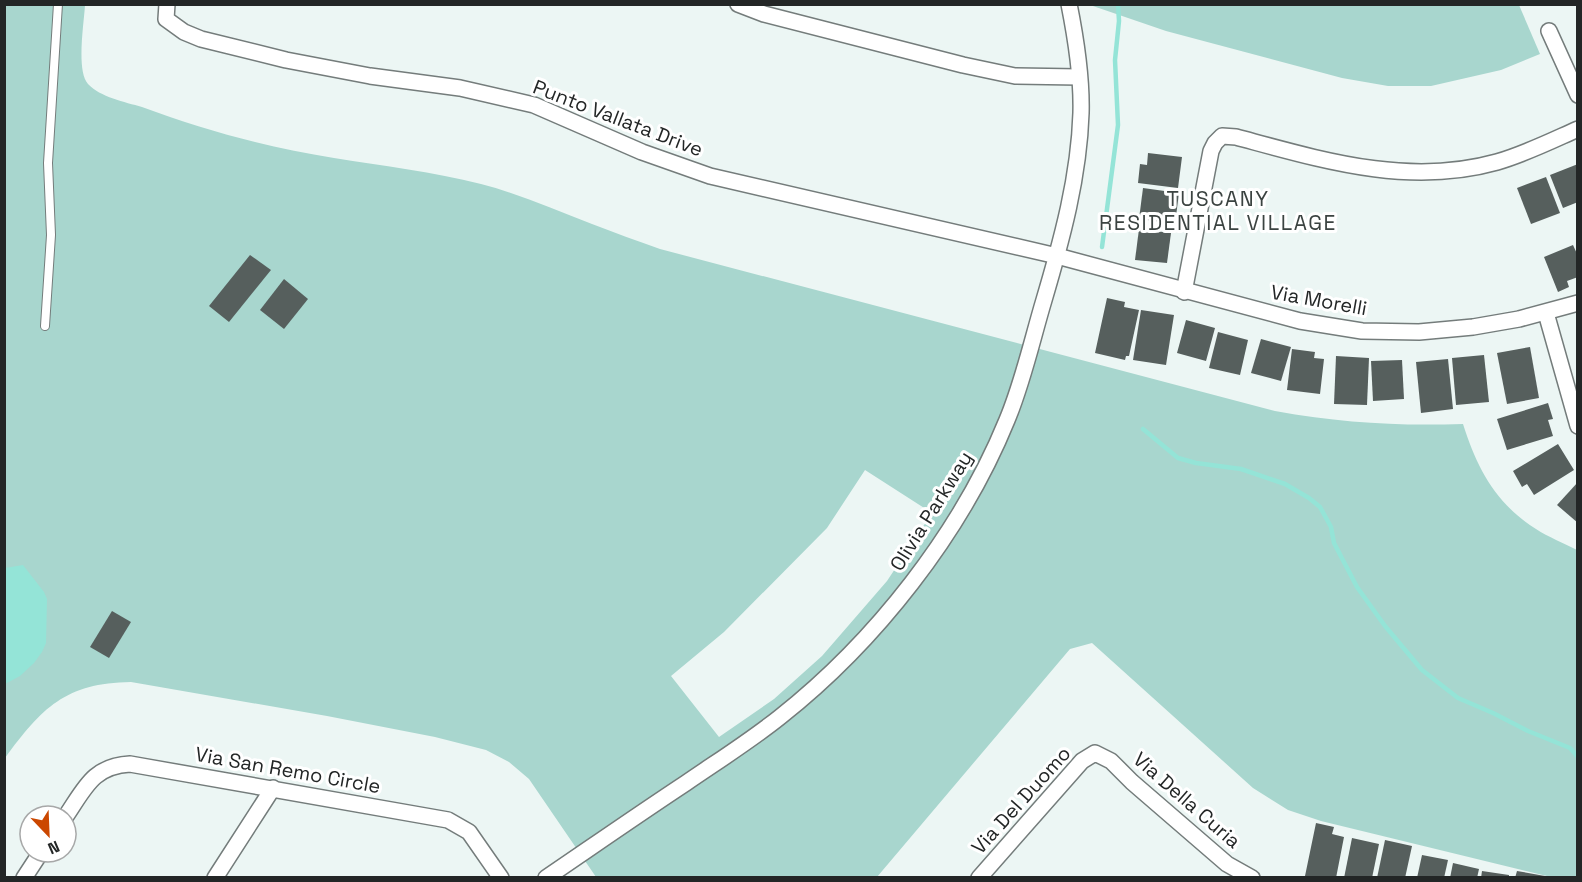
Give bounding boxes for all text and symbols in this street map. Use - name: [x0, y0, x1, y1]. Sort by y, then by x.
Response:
- street label: Punto Vallata Drive: [529, 74, 707, 162]
- district label: TUSCANY RESIDENTIAL VILLAGE: [1099, 185, 1337, 236]
- street label: Via Morelli: [1269, 279, 1369, 321]
- street label: Olivia Parkway: [884, 446, 978, 576]
- street label: Via San Remo Circle: [193, 741, 383, 799]
- street label: Via Del Duomo: [966, 741, 1076, 859]
- street label: Via Della Curia: [1128, 746, 1246, 854]
- north arrow: [18, 804, 78, 864]
- text: N: [45, 836, 63, 859]

